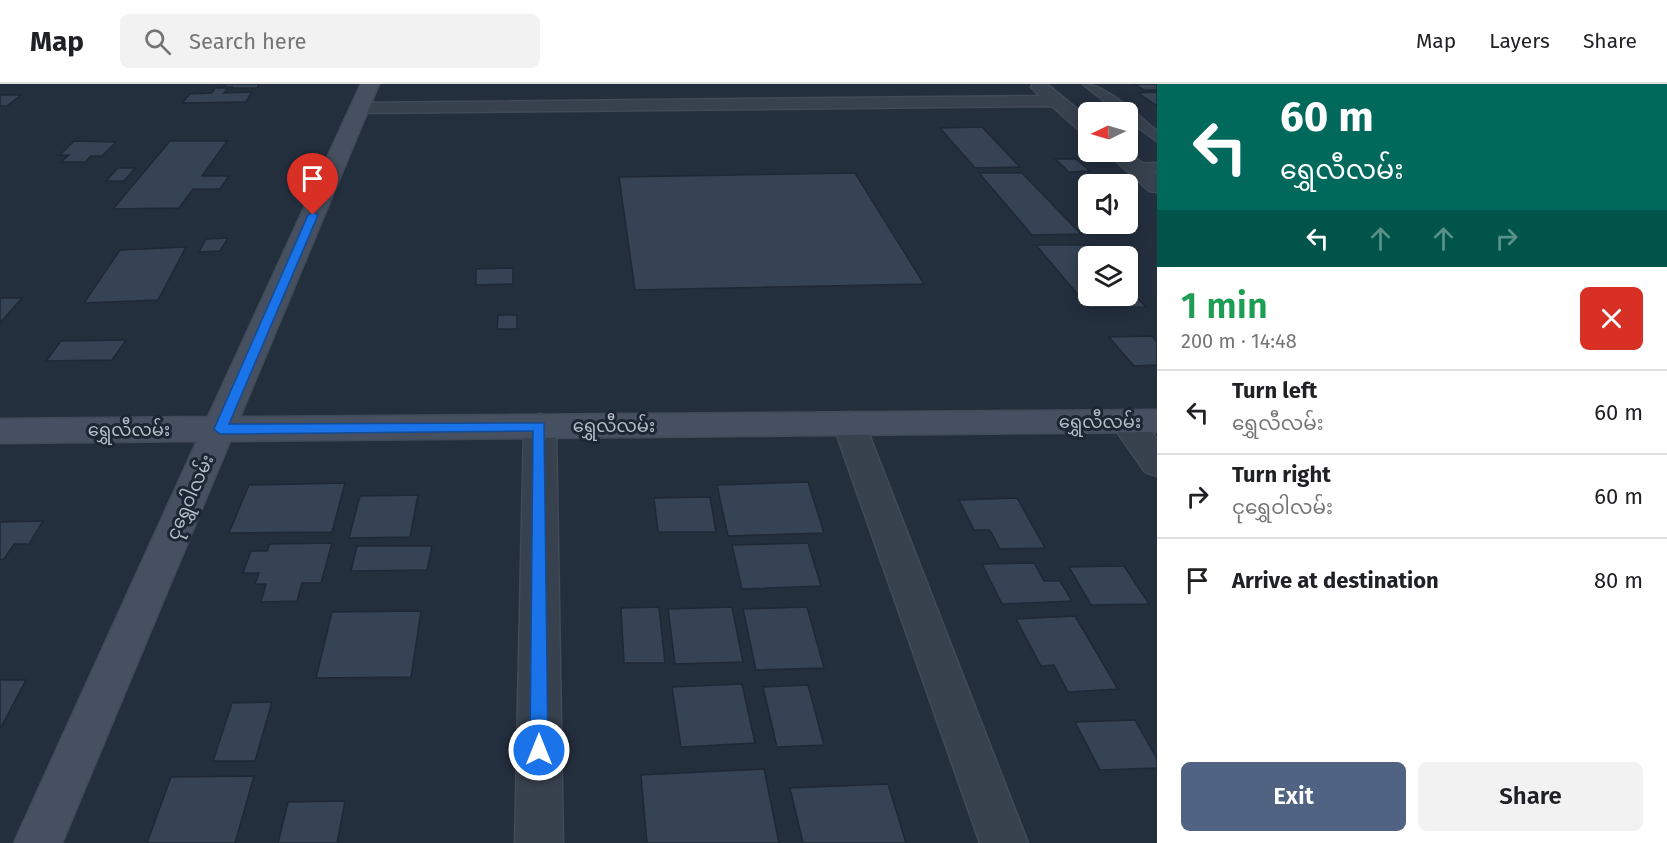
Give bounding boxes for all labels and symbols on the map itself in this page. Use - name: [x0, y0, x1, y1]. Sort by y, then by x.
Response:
- north arrow: [1078, 102, 1138, 162]
- pin: [287, 153, 338, 215]
- street label: ရွှေလီလမ်း: [1059, 408, 1141, 437]
- street label: ရွှေလီလမ်း: [573, 412, 655, 441]
- street label: ရွှေလီလမ်း: [88, 416, 170, 445]
- street label: ငုရွှေဝါလမ်း: [160, 450, 222, 545]
- position arrow: [507, 718, 571, 782]

